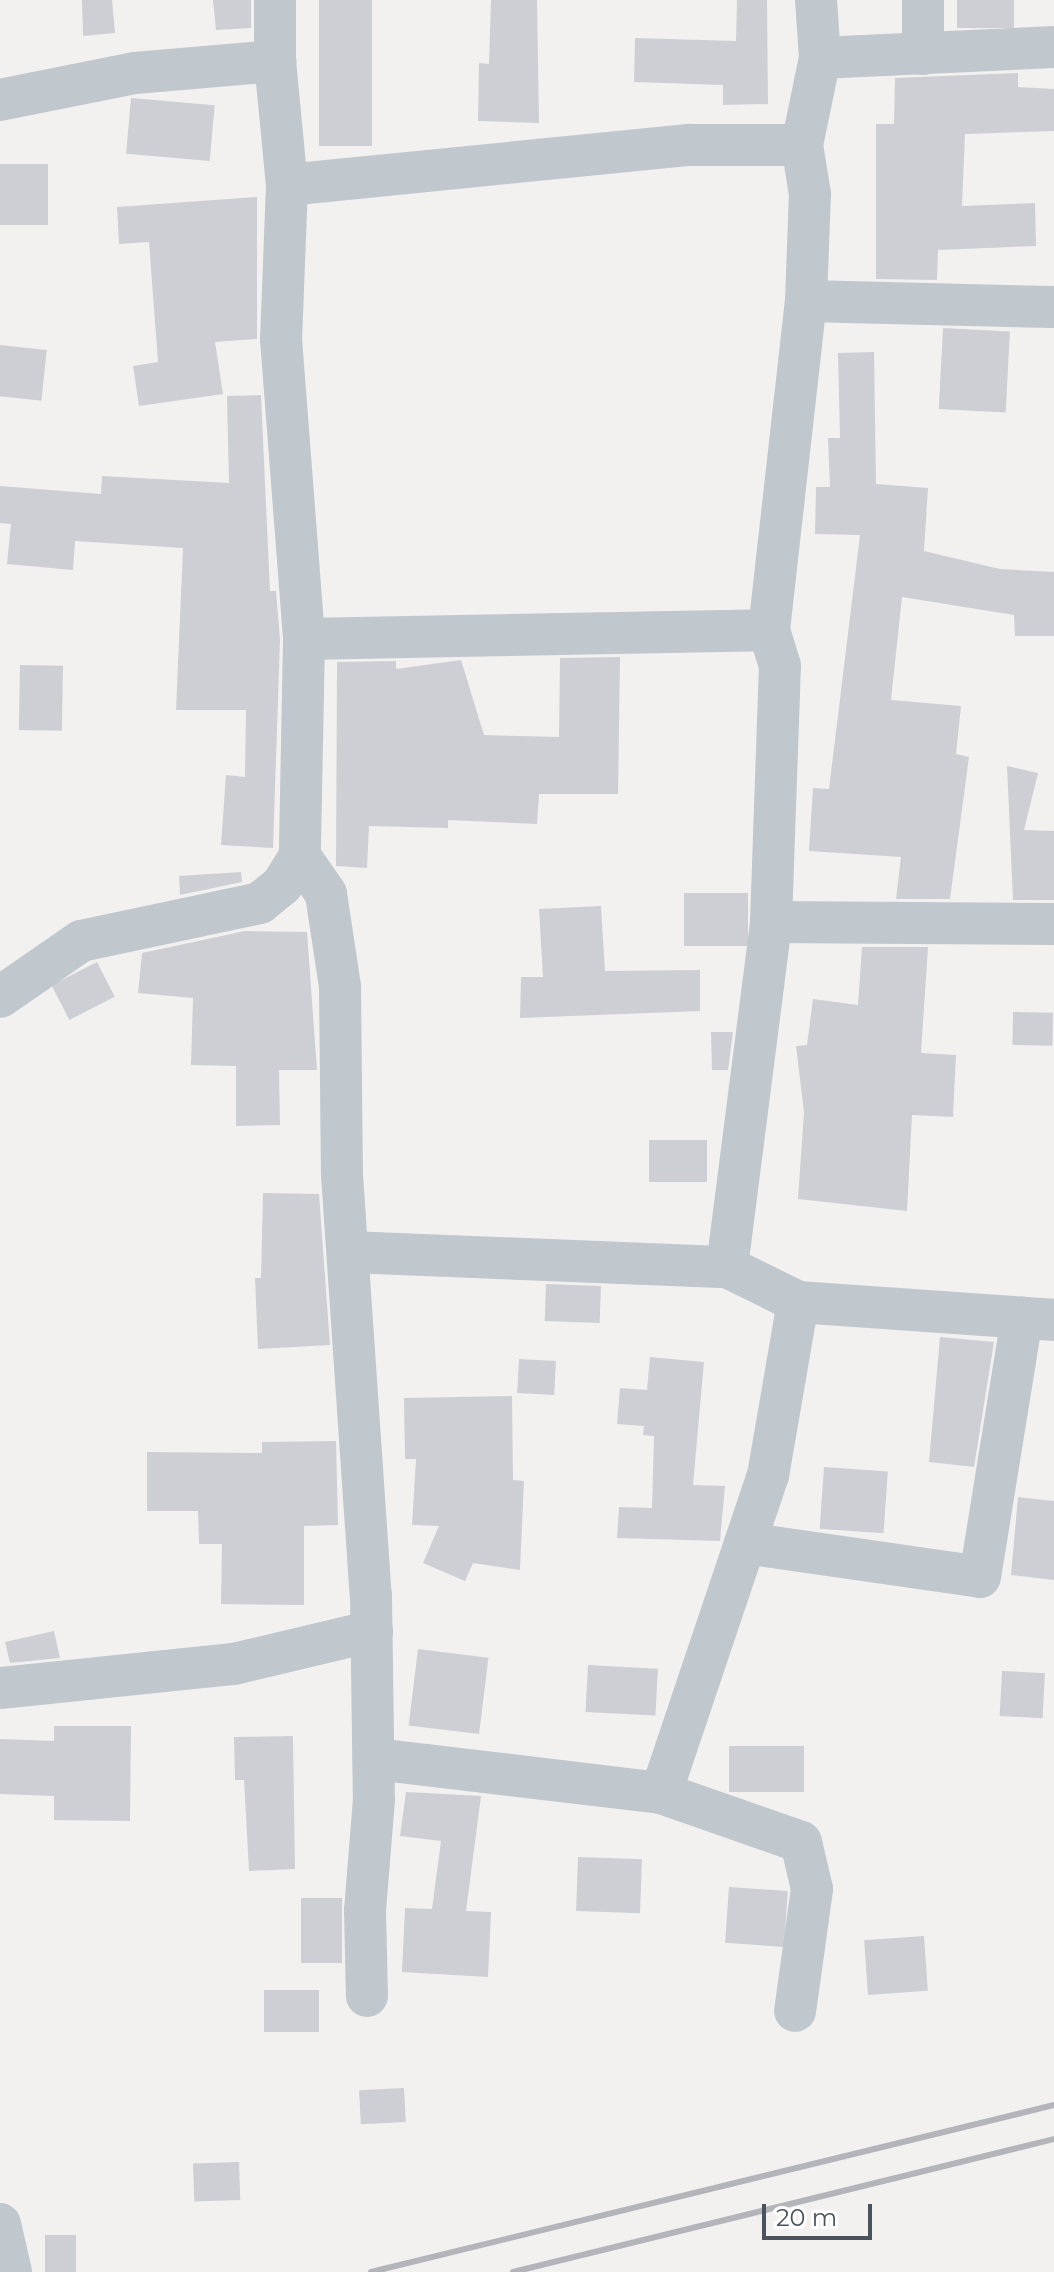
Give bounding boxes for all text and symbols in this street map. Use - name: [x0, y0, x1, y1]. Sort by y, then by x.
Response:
- scale bar: [766, 2188, 876, 2238]
- text: 20 m: [776, 2203, 837, 2232]

